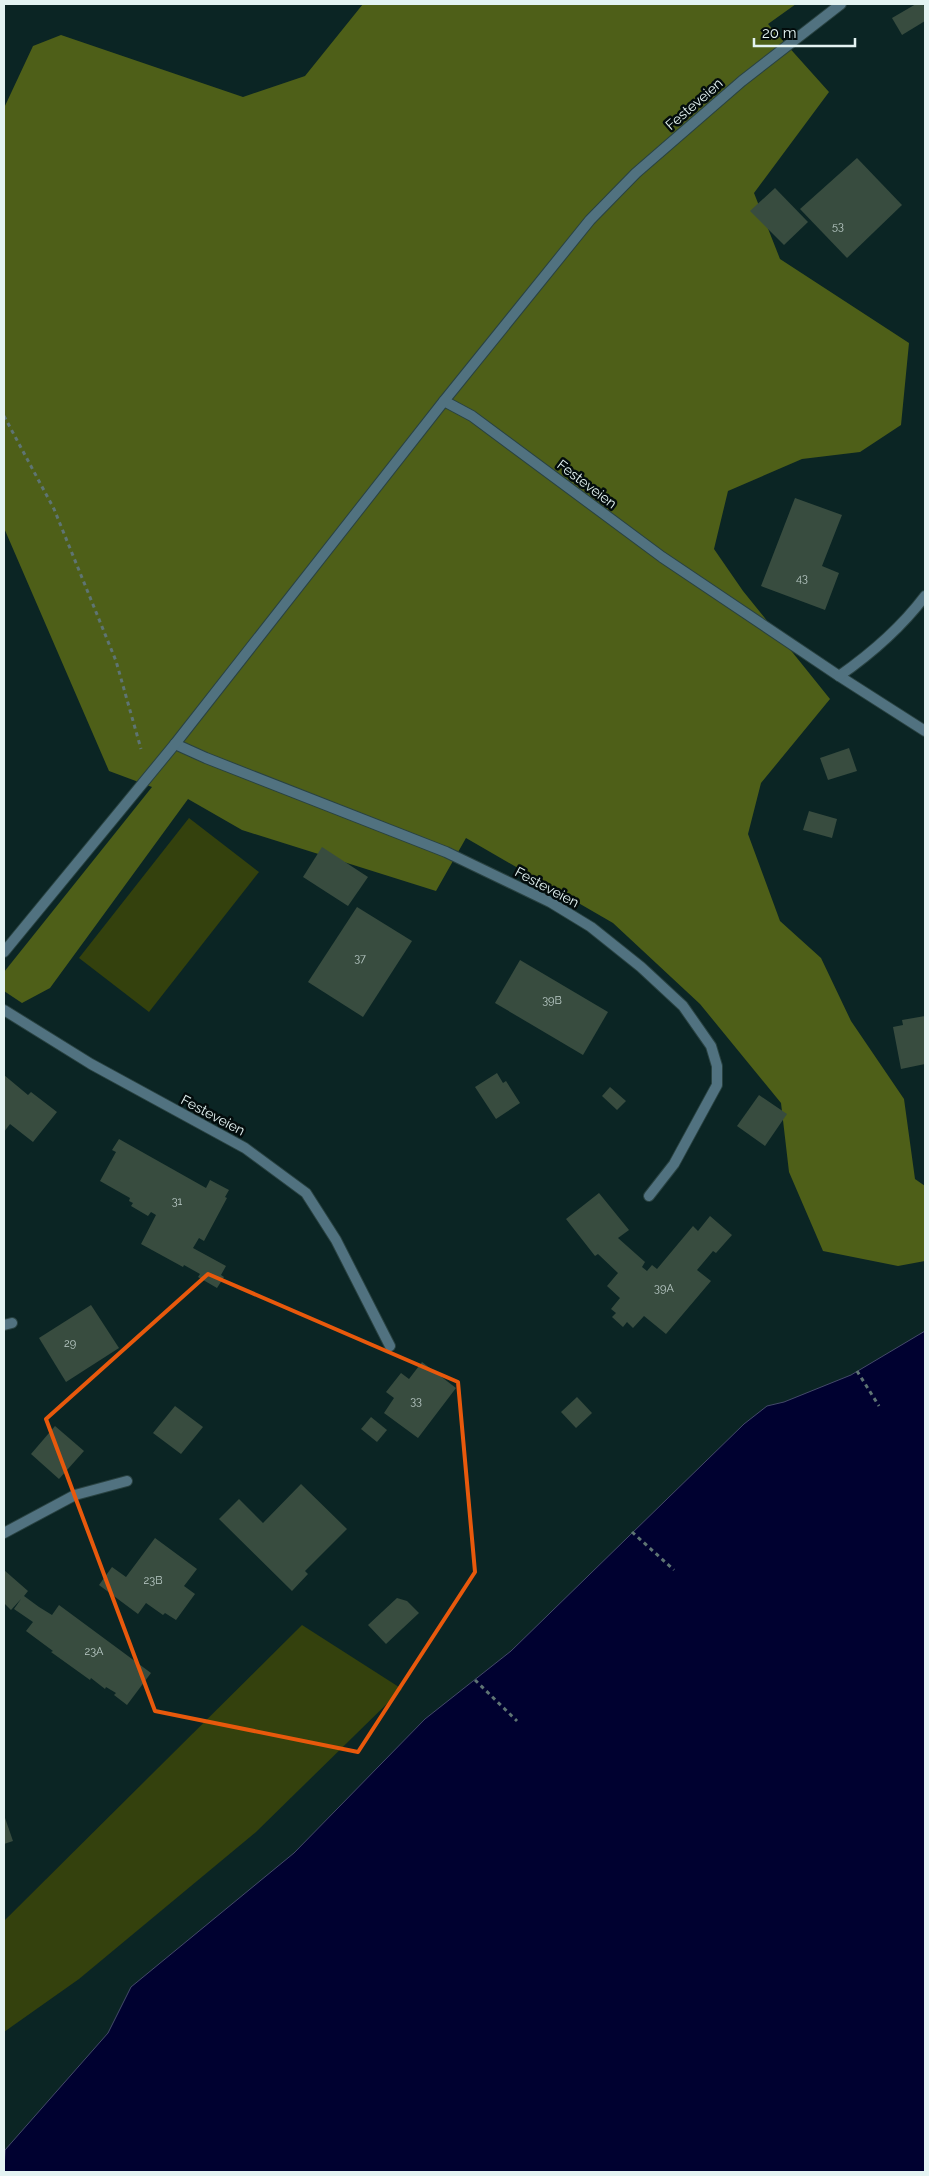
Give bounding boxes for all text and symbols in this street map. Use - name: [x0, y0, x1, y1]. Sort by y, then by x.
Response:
- scale bar: [754, 15, 855, 47]
- text: 20 m: [762, 24, 797, 42]
- street label: Festeveien: [662, 75, 726, 133]
- house number: 53: [832, 220, 844, 233]
- street label: Festeveien: [554, 456, 620, 512]
- house number: 43: [796, 572, 808, 585]
- street label: Festeveien: [512, 863, 582, 911]
- house number: 37: [354, 952, 366, 965]
- house number: 39B: [542, 994, 562, 1007]
- street label: Festeveien: [178, 1091, 248, 1139]
- house number: 31: [172, 1195, 183, 1208]
- house number: 39A: [654, 1282, 674, 1295]
- house number: 29: [64, 1337, 76, 1350]
- house number: 33: [410, 1395, 422, 1408]
- house number: 23B: [144, 1574, 162, 1587]
- house number: 23A: [84, 1645, 104, 1658]

